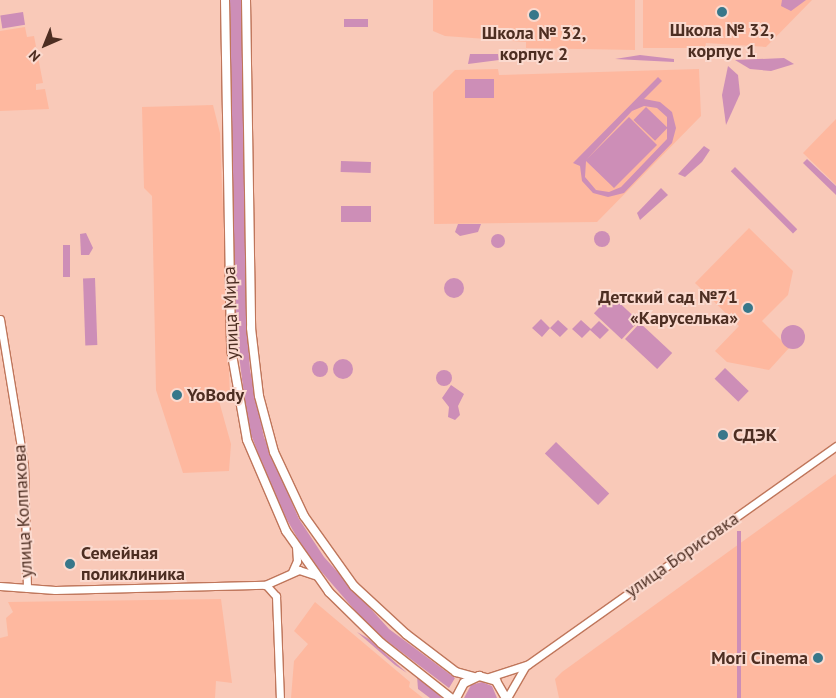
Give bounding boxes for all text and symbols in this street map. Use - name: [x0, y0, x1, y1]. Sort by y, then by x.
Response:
- marker: Школа № 32, корпус 1: [716, 6, 728, 18]
- marker: Школа № 32, корпус 2: [528, 9, 540, 21]
- north arrow: [20, 20, 70, 70]
- place label: Школа № 32, корпус 1: [670, 20, 774, 62]
- place label: Школа № 32, корпус 2: [482, 23, 586, 66]
- text: N: [25, 46, 44, 65]
- street label: улица Мира: [219, 266, 243, 360]
- place label: Детский сад №71 «Каруселька»: [598, 287, 738, 330]
- marker: Детский сад №71 «Каруселька»: [742, 302, 754, 314]
- place label: YoBody: [187, 384, 244, 406]
- marker: YoBody: [171, 389, 183, 401]
- place label: СДЭК: [733, 424, 777, 446]
- marker: СДЭК: [717, 429, 729, 441]
- street label: улица Колпакова: [9, 444, 37, 578]
- street label: улица Борисовка: [621, 508, 743, 602]
- place label: Семейная поликлиника: [81, 543, 185, 586]
- marker: Семейная поликлиника: [63, 557, 77, 571]
- place label: Mori Cinema: [711, 647, 808, 669]
- marker: Mori Cinema: [812, 652, 824, 664]

